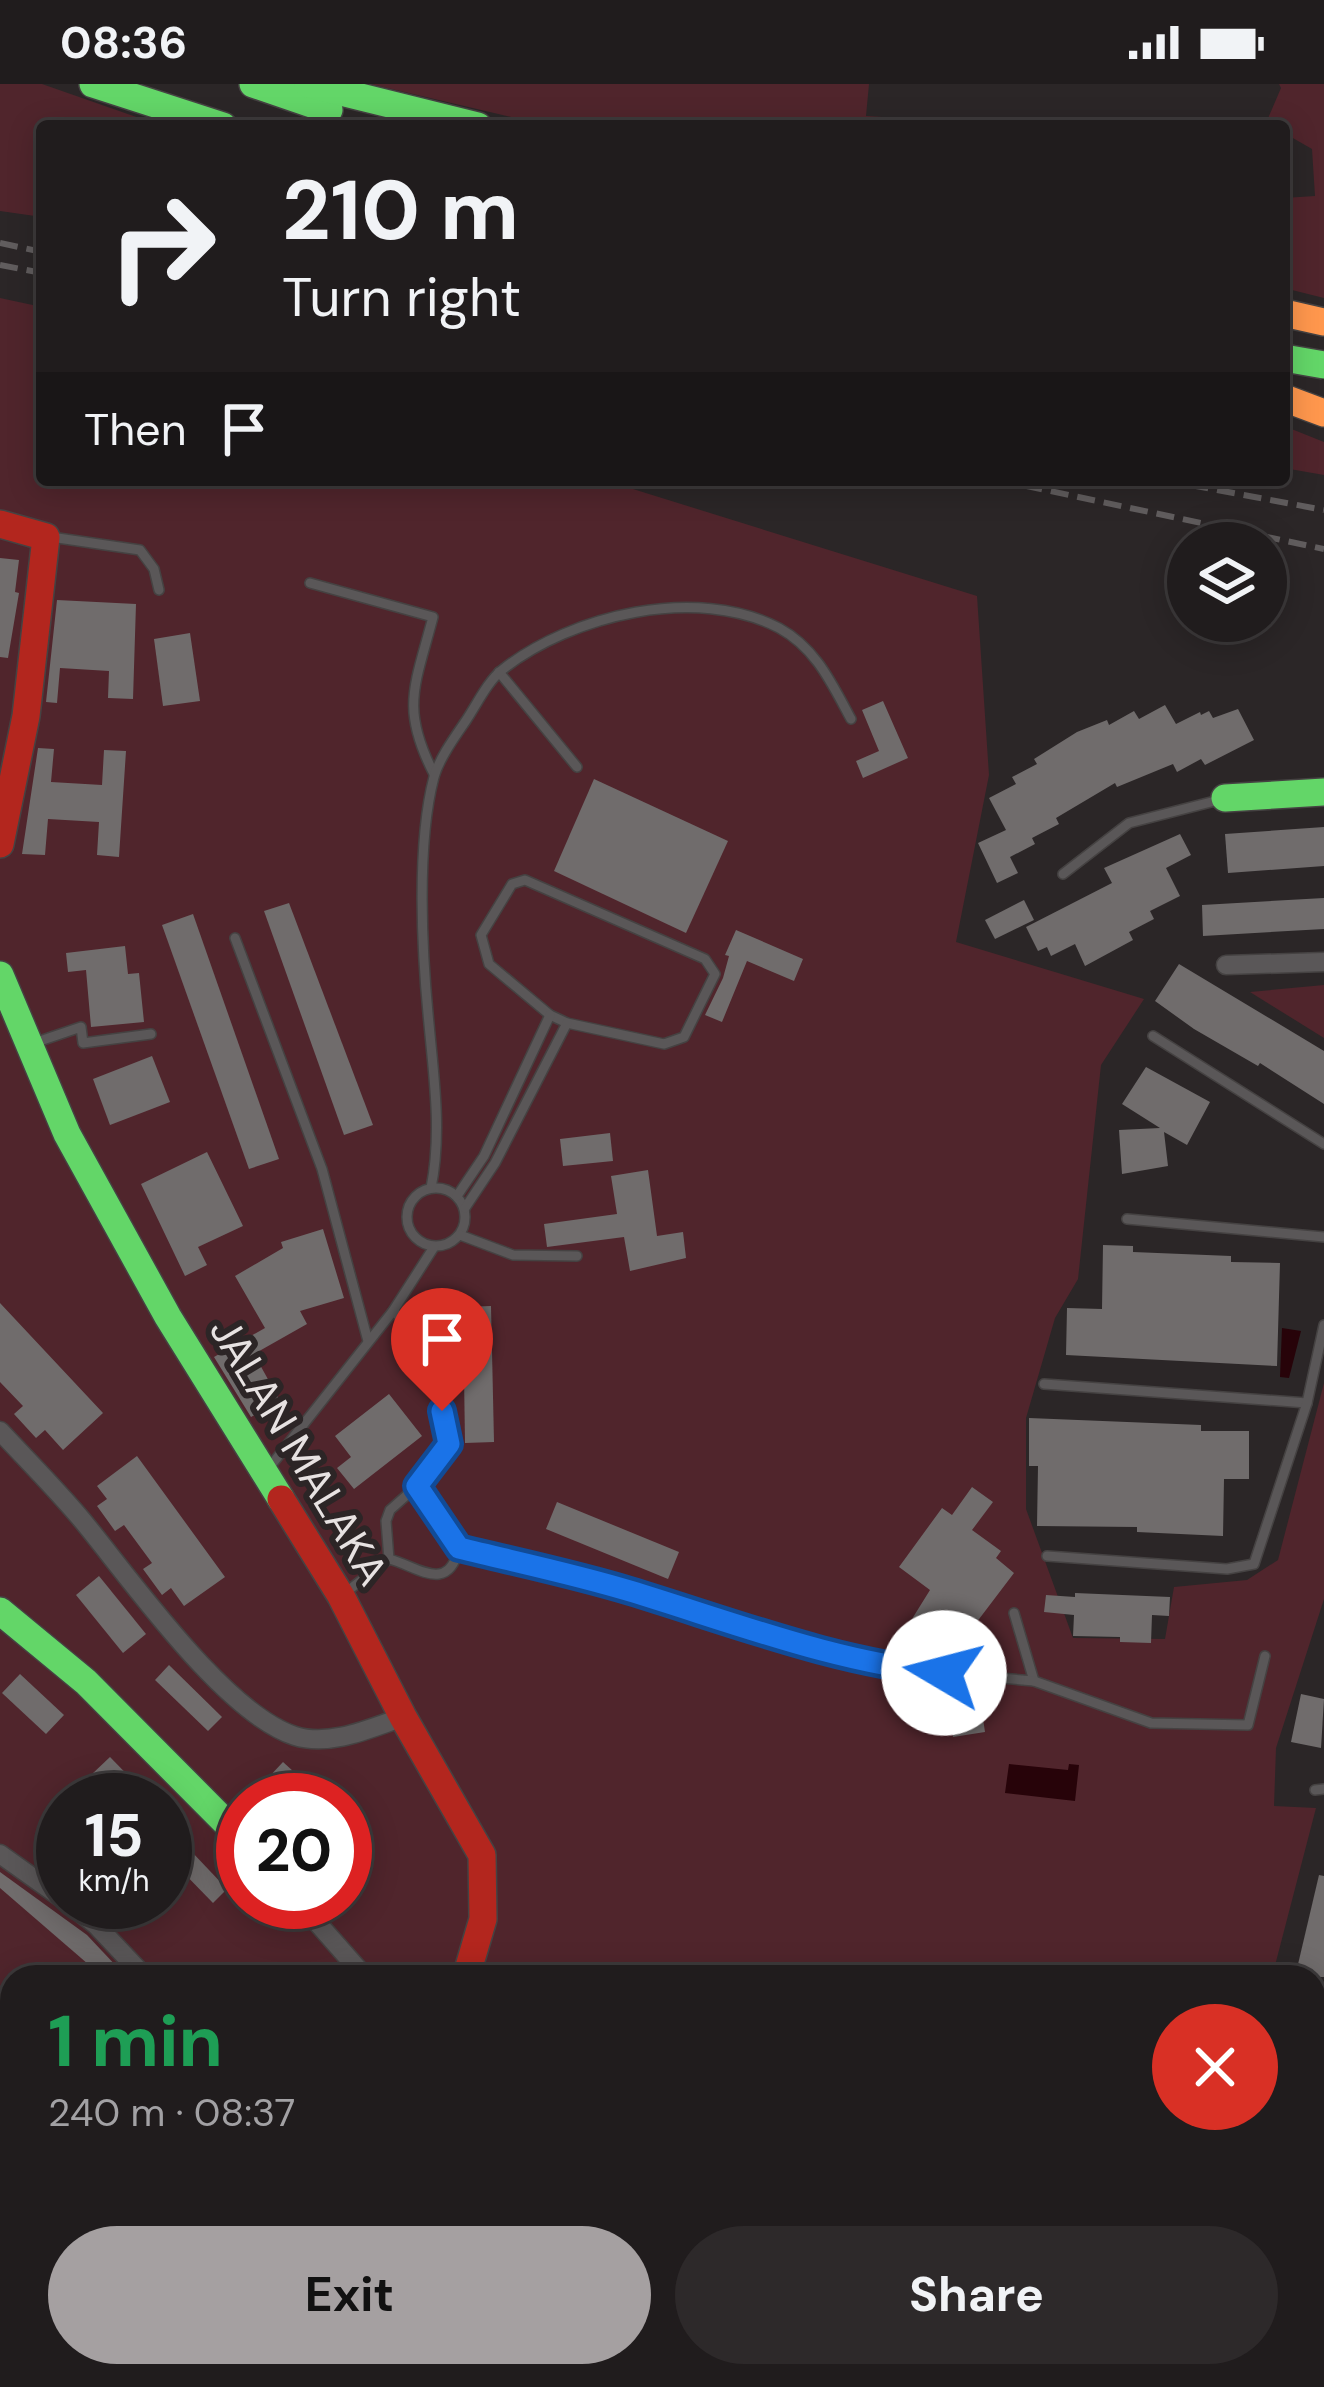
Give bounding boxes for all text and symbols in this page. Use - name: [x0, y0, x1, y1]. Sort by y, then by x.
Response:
- text: 08:36: [60, 13, 187, 72]
- text: 210 m: [282, 156, 519, 265]
- icon: right: [84, 168, 240, 324]
- text: Turn right: [282, 262, 521, 333]
- icon: arrive: [211, 396, 277, 462]
- text: Then: [84, 400, 187, 459]
- map controls: [1167, 522, 1287, 642]
- button: layers: [1167, 522, 1287, 642]
- pin: [391, 1288, 493, 1411]
- icon: arrive: [409, 1306, 475, 1372]
- street label: JALAN MALAKA: [197, 1307, 401, 1595]
- position arrow: [881, 1610, 1007, 1736]
- speed limit sign: 20: [216, 1773, 372, 1929]
- text: 15: [84, 1796, 144, 1875]
- text: km/h: [79, 1861, 149, 1900]
- text: 1 min: [48, 1995, 223, 2088]
- button: close: [1152, 2004, 1278, 2130]
- text: 240 m · 08:37: [48, 2087, 295, 2138]
- button: Exit: [48, 2226, 651, 2364]
- button: Share: [675, 2226, 1278, 2364]

